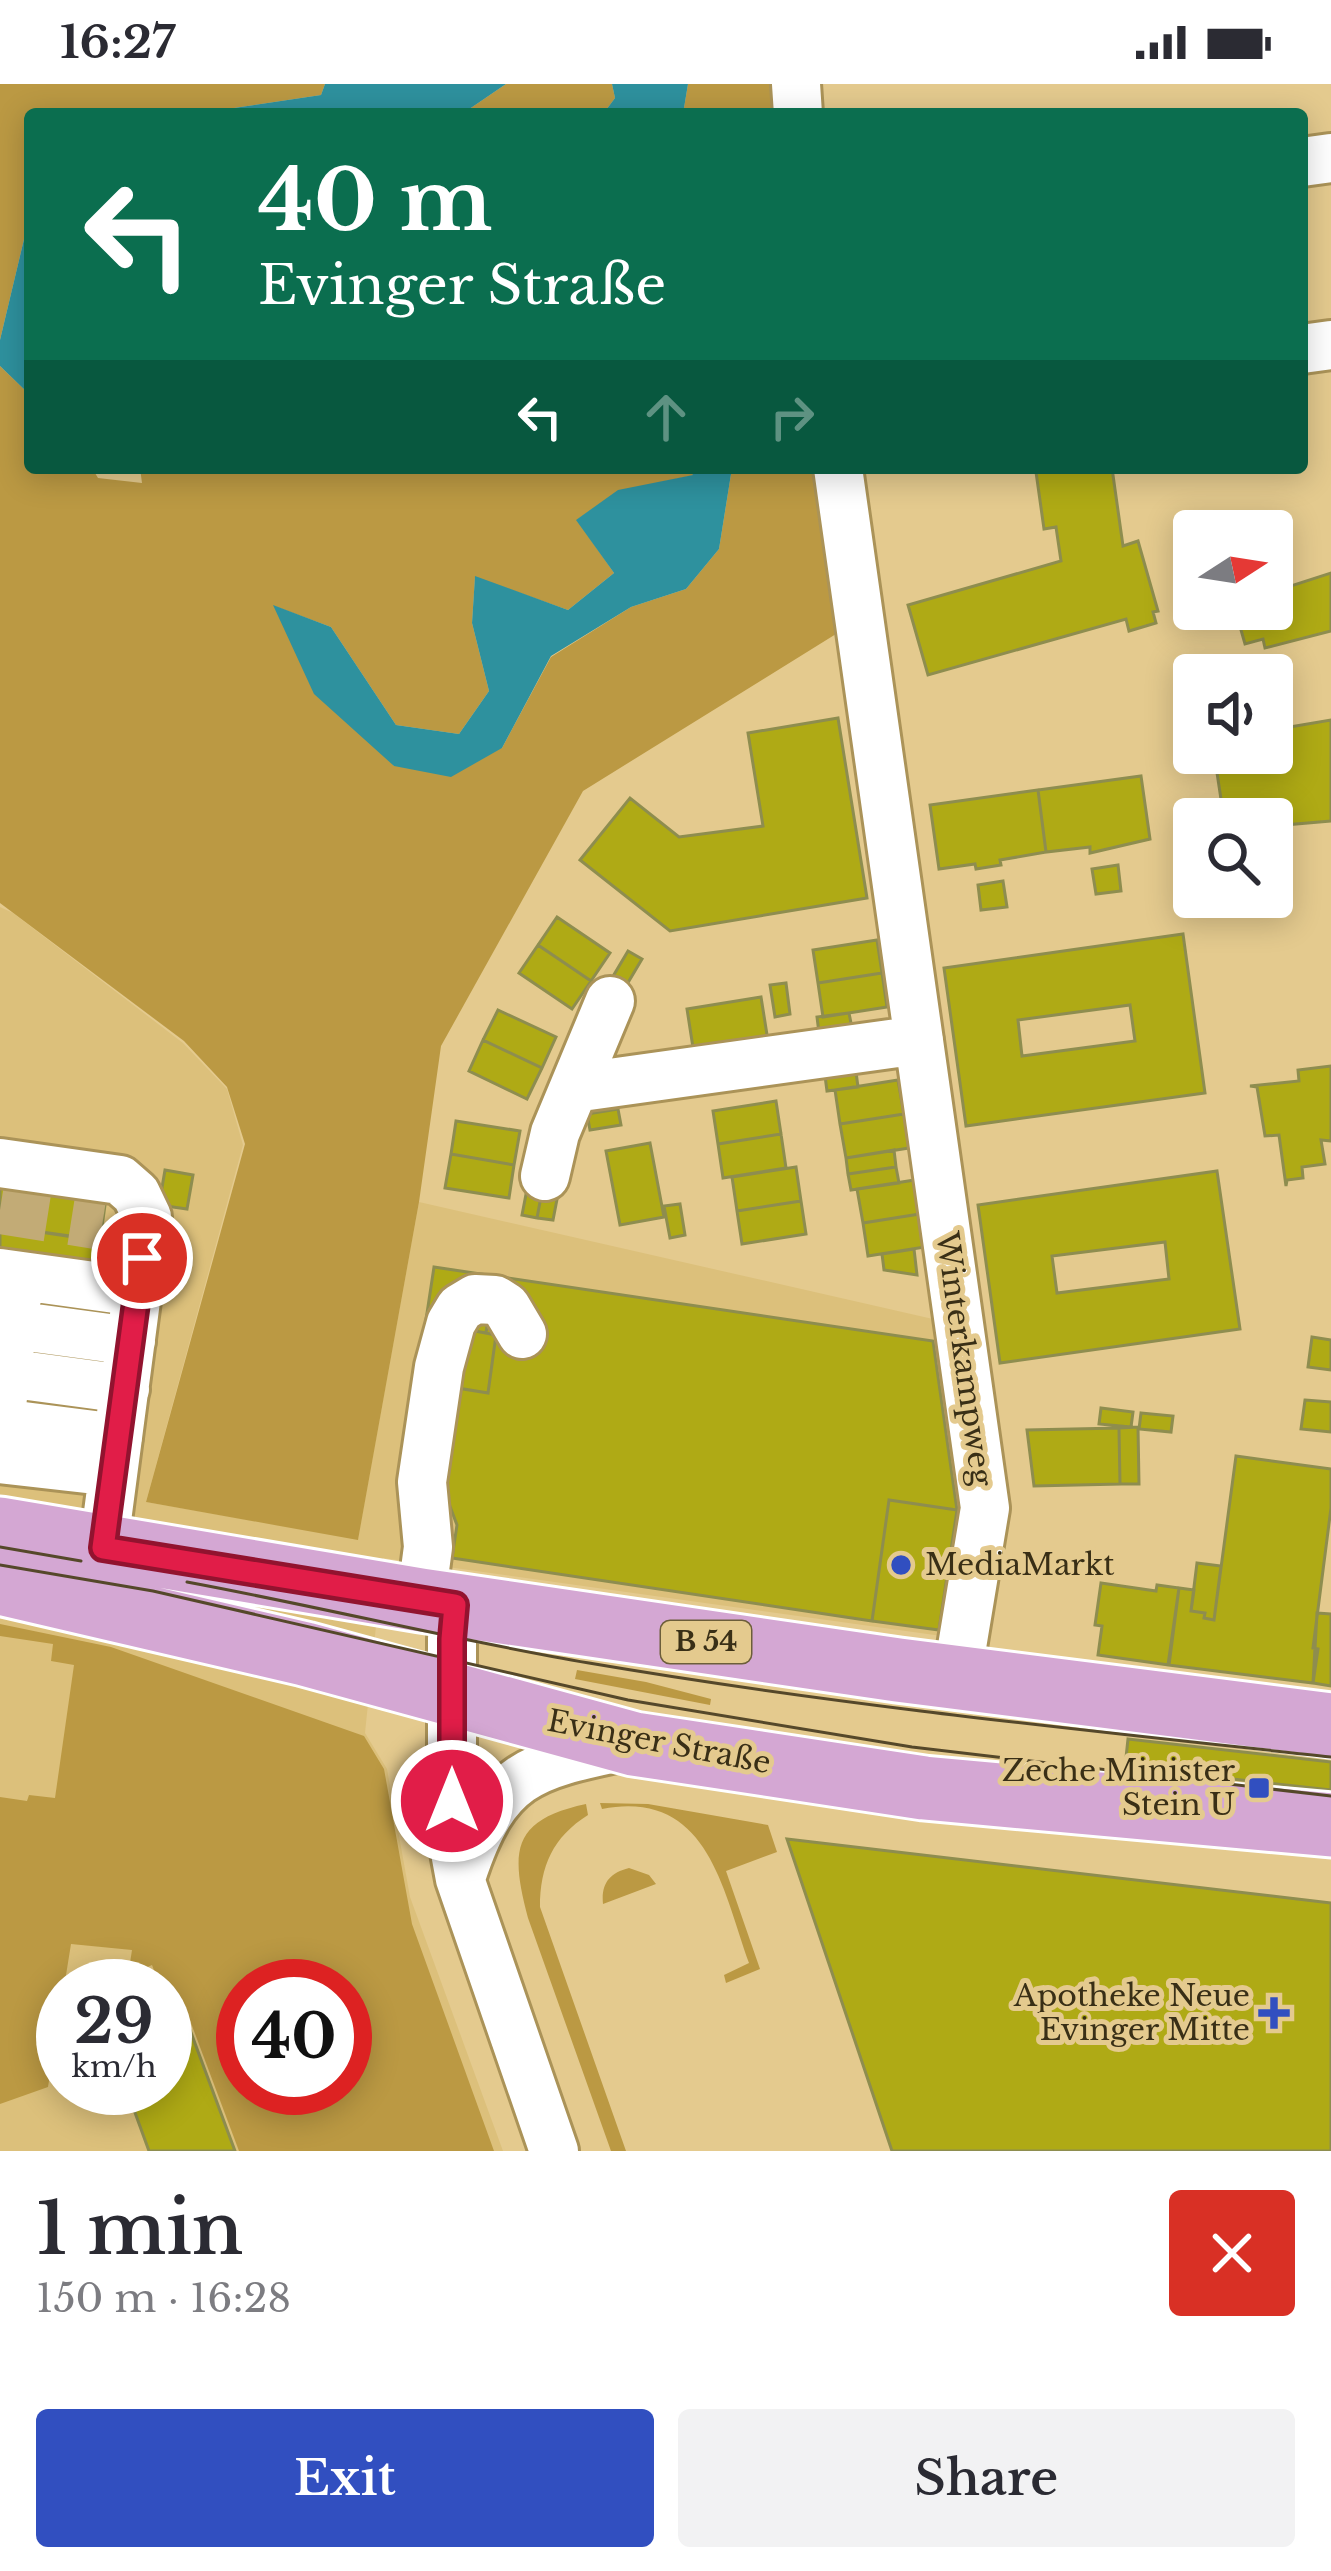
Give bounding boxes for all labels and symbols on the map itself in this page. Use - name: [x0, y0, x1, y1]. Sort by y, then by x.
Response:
- north arrow: [1173, 510, 1293, 630]
- pin: [91, 1207, 193, 1309]
- street label: Winterkampweg: [928, 1229, 1001, 1489]
- place label: MediaMarkt: [925, 1546, 1115, 1583]
- marker: MediaMarkt: [888, 1552, 914, 1578]
- road number: B 54: [661, 1621, 751, 1663]
- street label: Evinger Straße: [544, 1702, 774, 1781]
- position arrow: [389, 1738, 515, 1864]
- place label: Zeche Minister Stein U: [1002, 1752, 1236, 1823]
- marker: Zeche Minister Stein U: [1246, 1775, 1272, 1801]
- speed limit sign: 40: [216, 1959, 372, 2115]
- place label: Apotheke Neue Evinger Mitte: [1013, 1977, 1250, 2048]
- marker: Apotheke Neue Evinger Mitte: [1261, 2000, 1287, 2026]

